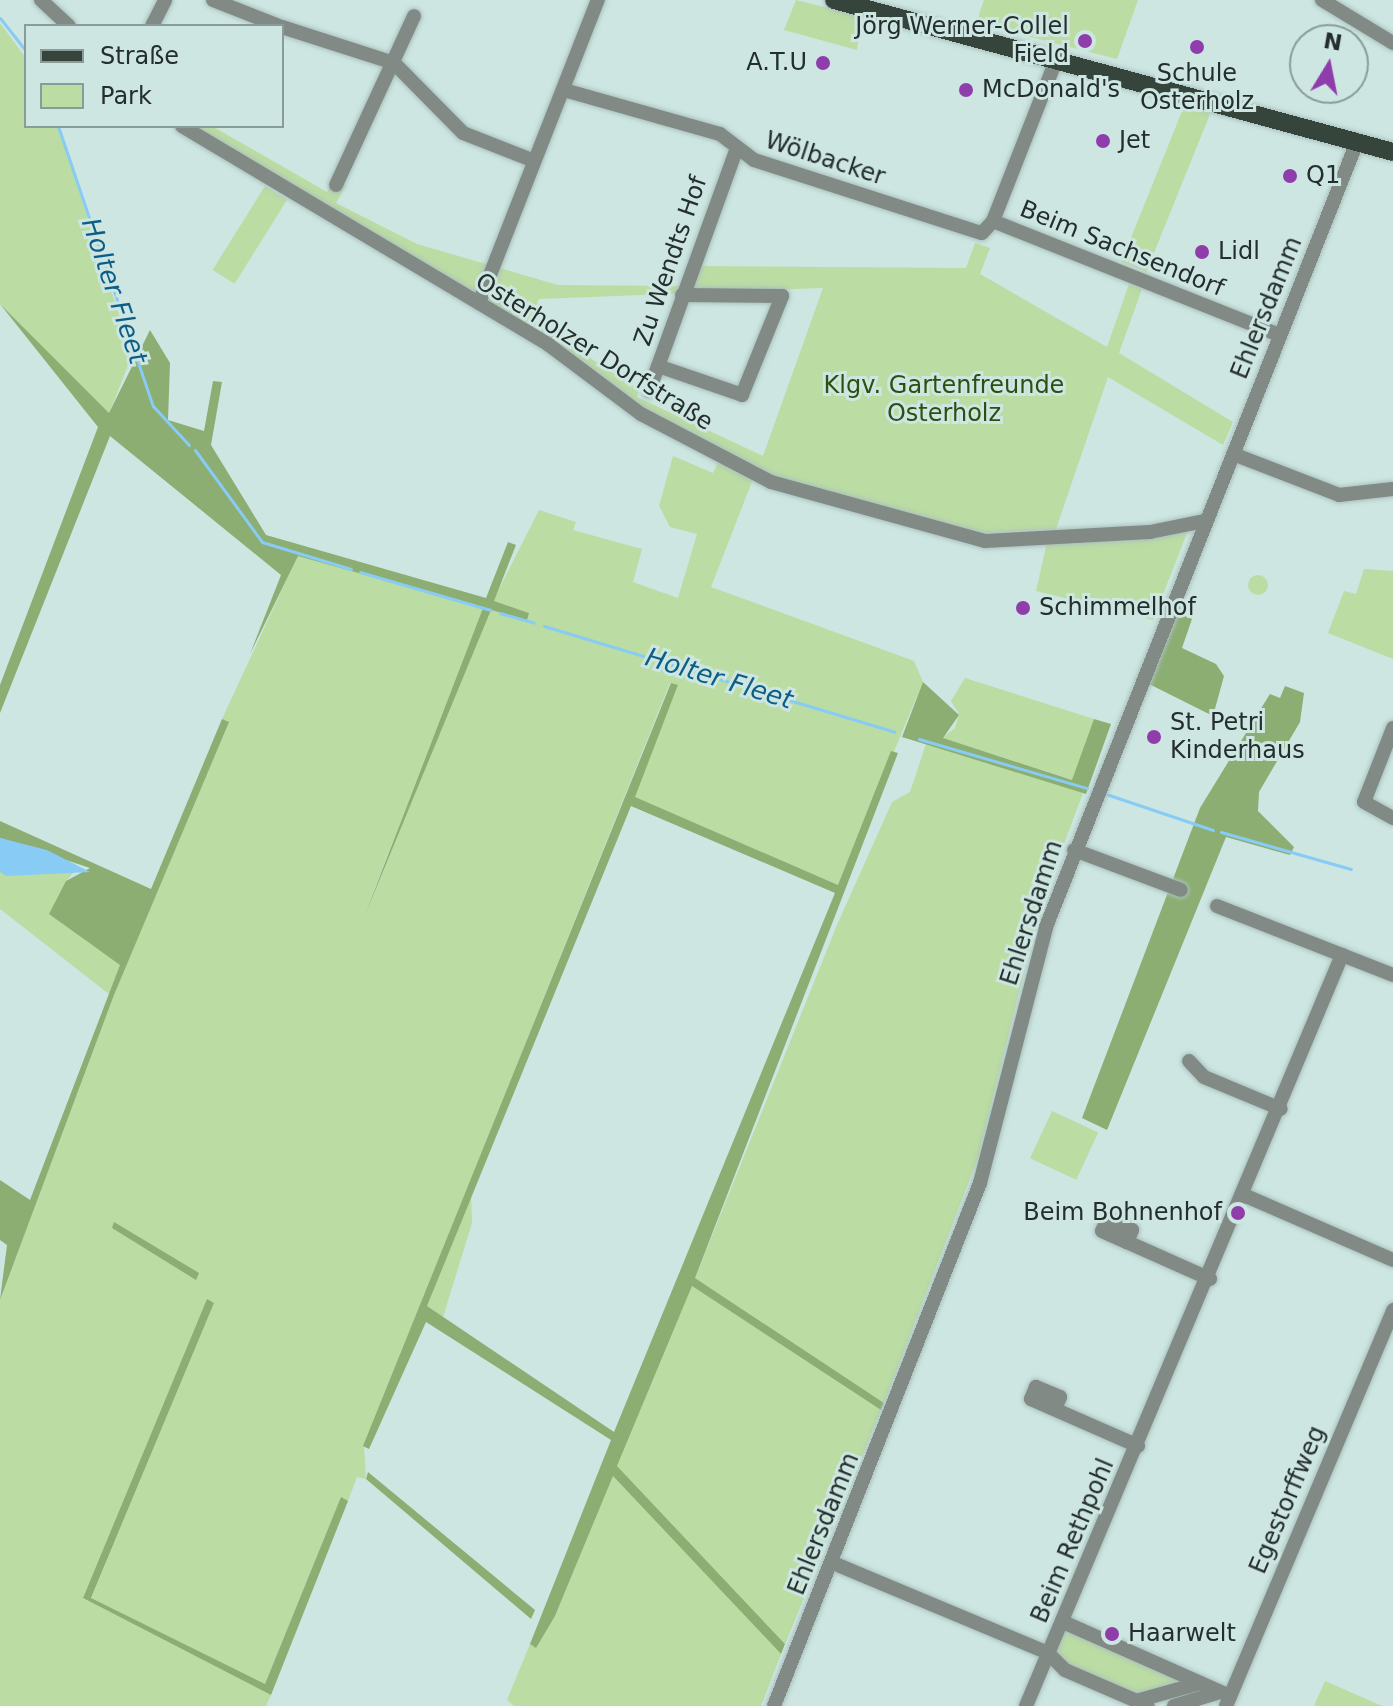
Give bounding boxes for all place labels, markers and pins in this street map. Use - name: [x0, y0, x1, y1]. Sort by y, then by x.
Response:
- place label: Jörg Werner-Collel Field: [855, 13, 1069, 69]
- marker: Jörg Werner-Collel Field: [1076, 32, 1094, 50]
- marker: Schule Osterholz: [1188, 38, 1206, 56]
- place label: A.T.U: [746, 49, 807, 77]
- marker: A.T.U: [814, 54, 832, 72]
- place label: Schule Osterholz: [1140, 60, 1254, 116]
- place label: McDonald's: [982, 76, 1120, 104]
- marker: McDonald's: [957, 81, 975, 99]
- place label: Jet: [1119, 127, 1150, 155]
- marker: Jet: [1094, 132, 1112, 150]
- place label: Q1: [1306, 162, 1340, 190]
- marker: Q1: [1281, 167, 1299, 185]
- place label: Lidl: [1218, 238, 1260, 266]
- marker: Lidl: [1193, 243, 1211, 261]
- place label: Schimmelhof: [1039, 594, 1196, 622]
- marker: Schimmelhof: [1014, 599, 1032, 617]
- place label: St. Petri Kinderhaus: [1170, 709, 1305, 765]
- marker: St. Petri Kinderhaus: [1145, 728, 1163, 746]
- place label: Beim Bohnenhof: [1023, 1199, 1222, 1227]
- marker: Beim Bohnenhof: [1229, 1204, 1247, 1222]
- place label: Haarwelt: [1128, 1620, 1236, 1648]
- marker: Haarwelt: [1103, 1625, 1121, 1643]

